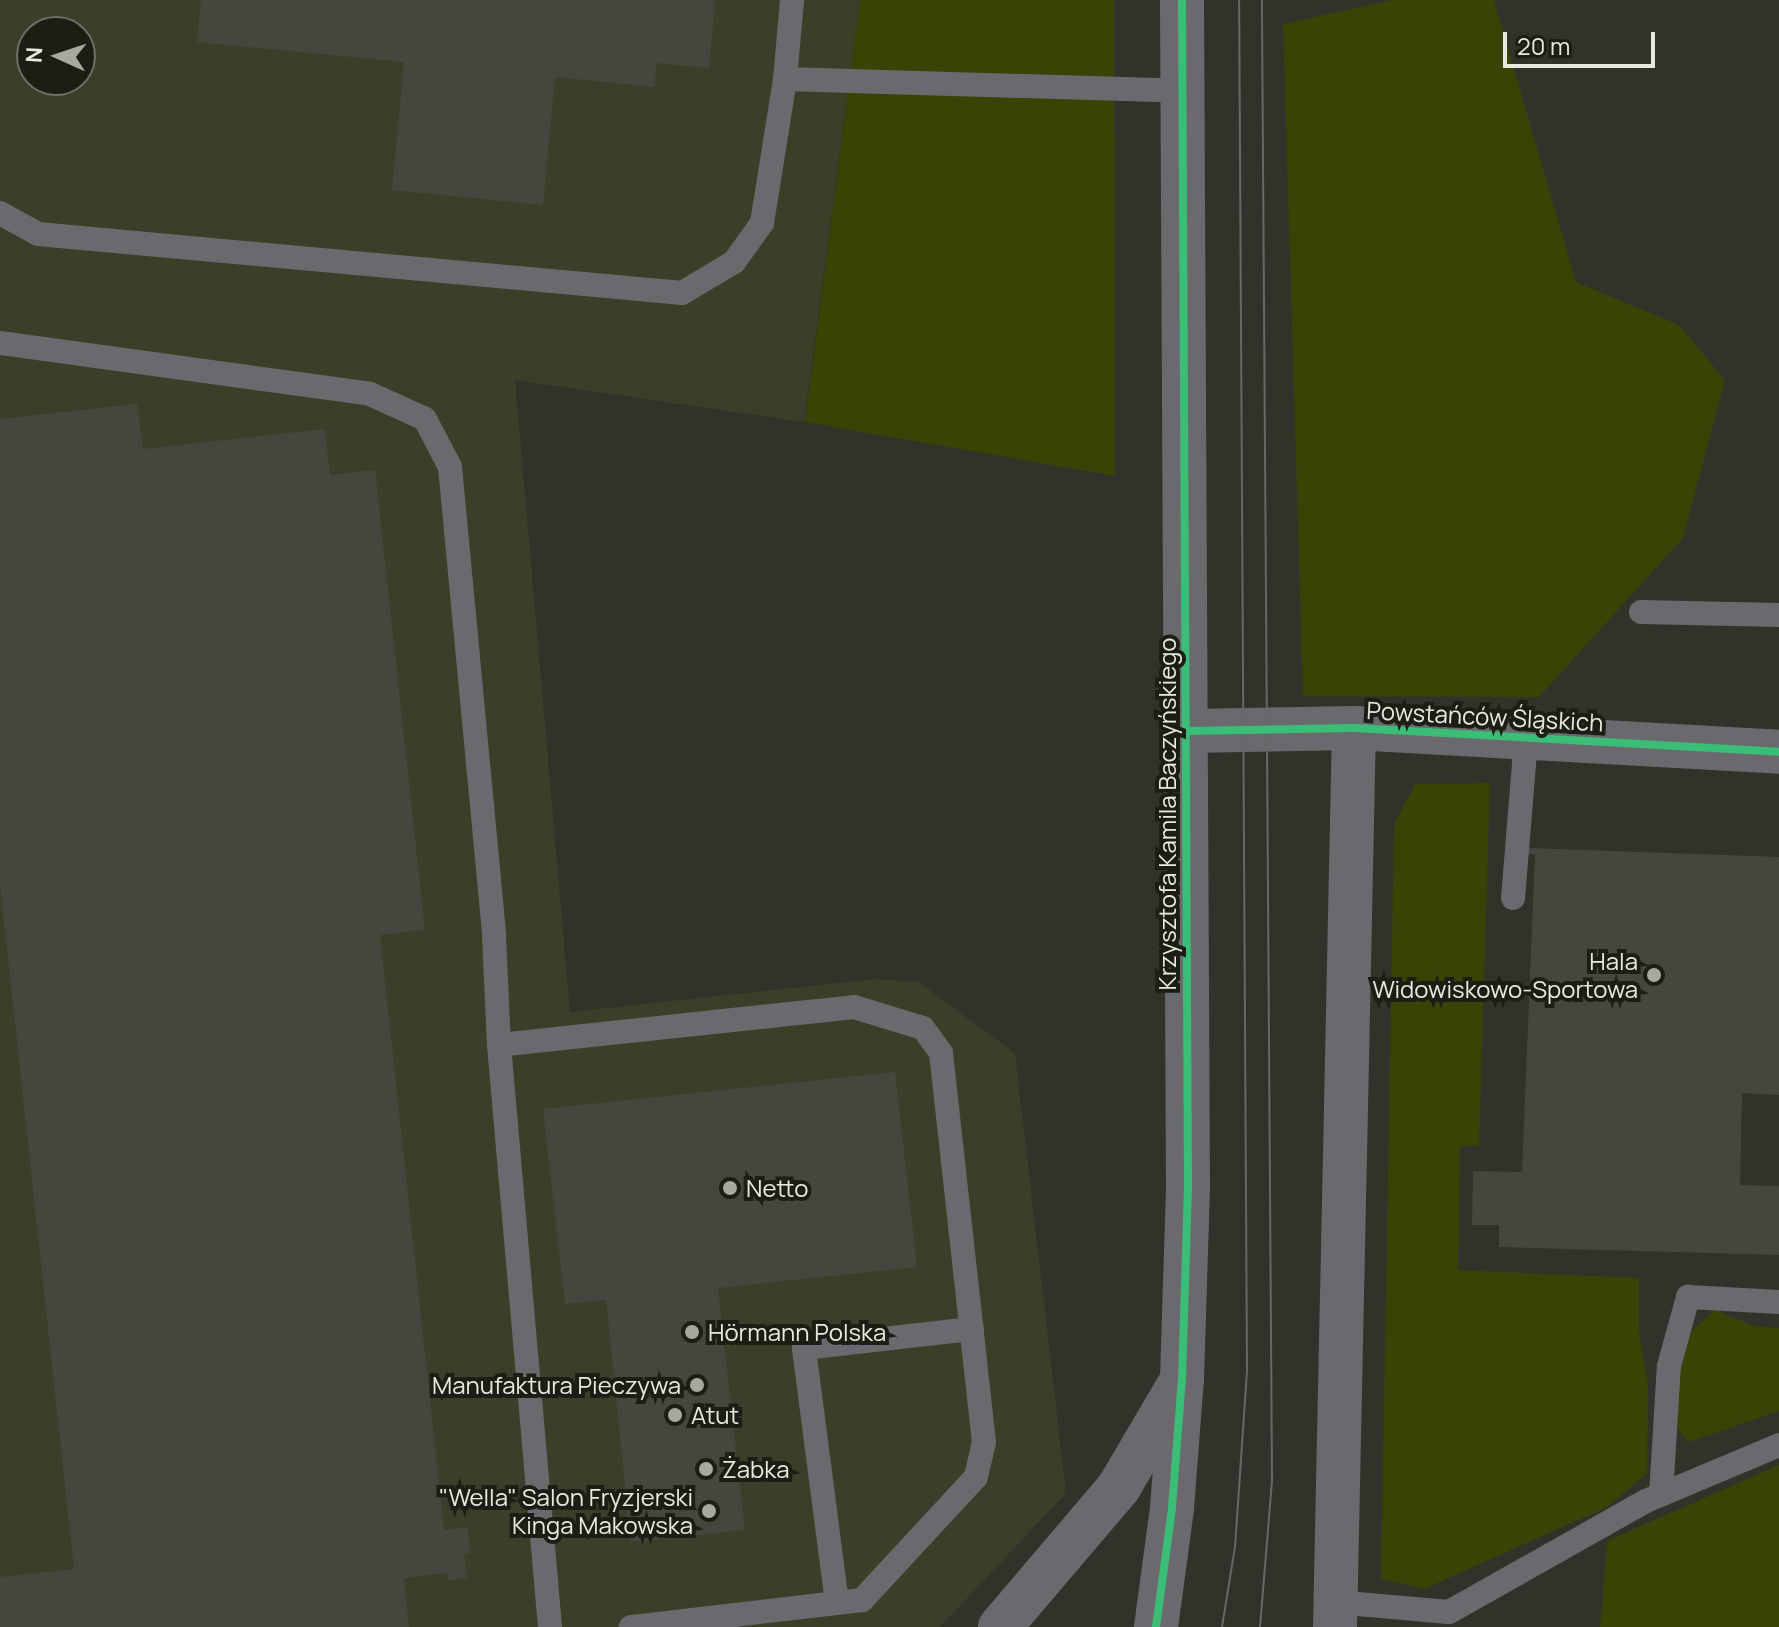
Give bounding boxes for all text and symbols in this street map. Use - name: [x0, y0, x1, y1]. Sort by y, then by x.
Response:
- north arrow: [16, 16, 96, 96]
- scale bar: [1507, 16, 1659, 66]
- text: 20 m: [1517, 29, 1570, 62]
- text: N: [19, 46, 49, 64]
- street label: Krzysztofa Kamila Baczyńskiego: [1153, 637, 1181, 991]
- street label: Powstańców Śląskich: [1366, 695, 1604, 737]
- place label: Hala Widowiskowo-Sportowa: [1373, 947, 1638, 1003]
- marker: Hala Widowiskowo-Sportowa: [1645, 966, 1663, 984]
- place label: Netto: [746, 1174, 808, 1202]
- marker: Netto: [721, 1179, 739, 1197]
- place label: Hörmann Polska: [708, 1318, 886, 1346]
- marker: Hörmann Polska: [683, 1323, 701, 1341]
- place label: Manufaktura Pieczywa: [432, 1371, 681, 1399]
- marker: Manufaktura Pieczywa: [688, 1376, 706, 1394]
- place label: Atut: [691, 1401, 739, 1429]
- marker: Atut: [666, 1406, 684, 1424]
- place label: Żabka: [722, 1455, 790, 1483]
- marker: Żabka: [697, 1460, 715, 1478]
- place label: "Wella" Salon Fryzjerski Kinga Makowska: [439, 1483, 693, 1539]
- marker: "Wella" Salon Fryzjerski Kinga Makowska: [700, 1502, 718, 1520]

